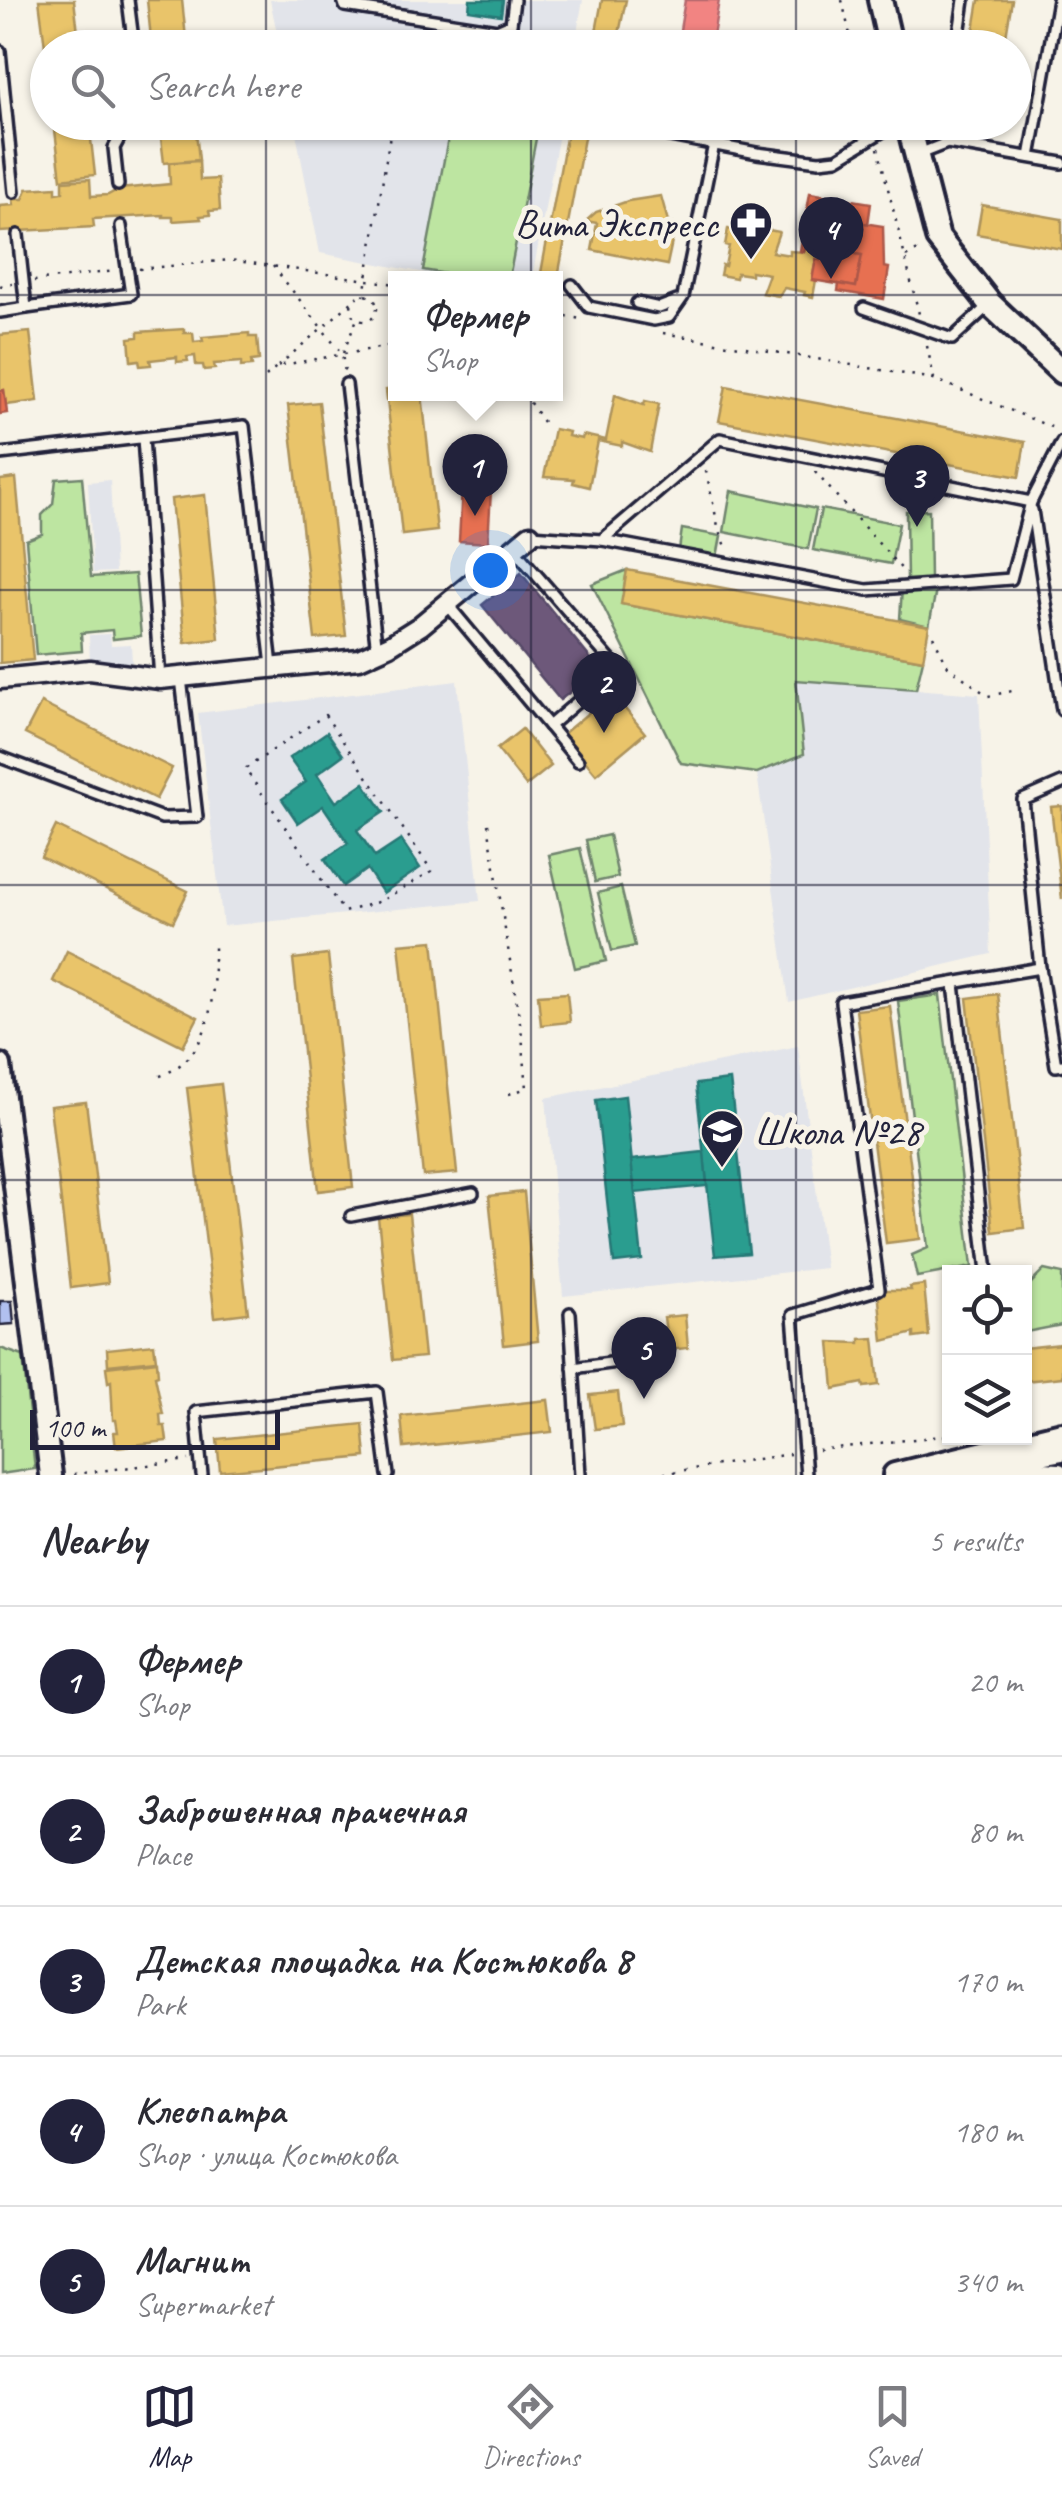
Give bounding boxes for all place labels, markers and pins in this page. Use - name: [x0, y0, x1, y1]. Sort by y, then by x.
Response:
- pin: 4: [798, 196, 864, 279]
- place label: Вита Экспресс: [515, 199, 720, 249]
- pharmacy icon: Вита Экспресс: [728, 200, 774, 261]
- pin: 1: [442, 434, 508, 516]
- pin: 3: [884, 444, 950, 527]
- pin: 2: [572, 650, 636, 733]
- place label: Школа №28: [754, 1107, 925, 1157]
- school or university icon: Школа №28: [699, 1108, 745, 1169]
- pin: 5: [612, 1316, 676, 1399]

